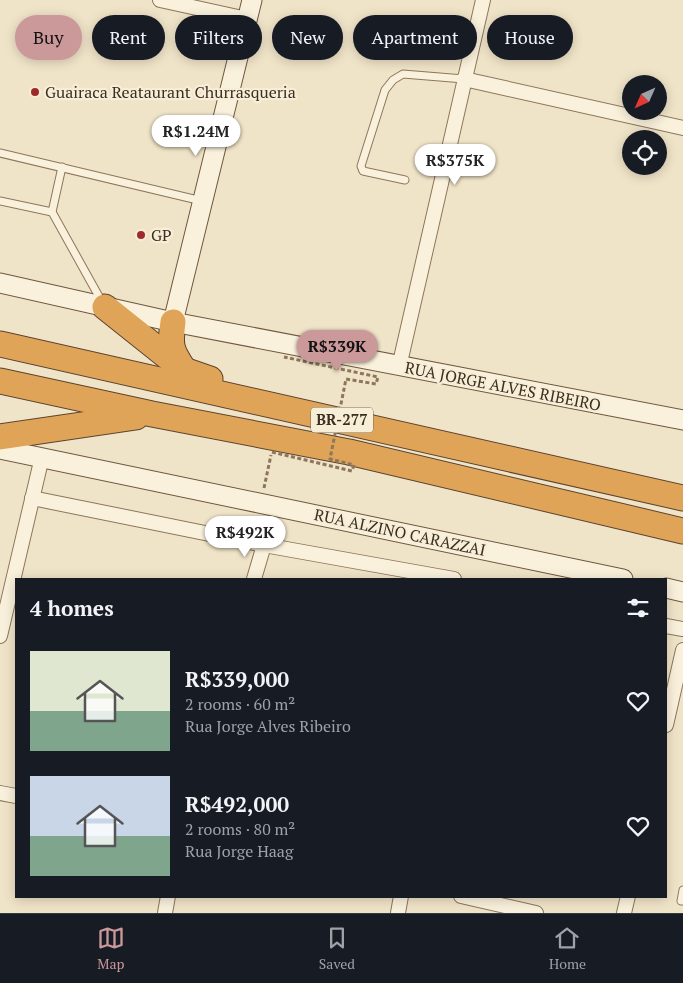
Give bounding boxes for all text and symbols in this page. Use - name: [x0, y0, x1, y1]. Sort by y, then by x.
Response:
- chip: Buy: [15, 15, 82, 60]
- chip: Rent: [92, 15, 165, 60]
- chip: Filters: [175, 15, 262, 60]
- chip: New: [272, 15, 343, 60]
- chip: Apartment: [353, 15, 477, 60]
- chip: House: [487, 15, 573, 60]
- north arrow: [622, 75, 668, 120]
- map controls: [622, 75, 667, 175]
- place label: Guairaca Reataurant Churrasqueria: [45, 81, 296, 103]
- marker: Guairaca Reataurant Churrasqueria: [29, 86, 41, 98]
- pin: R$1.24M: [150, 114, 242, 157]
- text: R$1.24M: [163, 120, 229, 142]
- button: locate: [622, 130, 667, 175]
- pin: R$375K: [414, 144, 496, 186]
- text: R$375K: [426, 149, 484, 171]
- place label: GP: [151, 224, 172, 246]
- marker: GP: [135, 229, 147, 241]
- pin: R$339K: [296, 330, 378, 372]
- text: R$339K: [308, 335, 366, 357]
- street label: RUA JORGE ALVES RIBEIRO: [403, 356, 603, 416]
- road number: BR-277: [311, 408, 373, 432]
- street label: RUA ALZINO CARAZZAI: [312, 503, 488, 561]
- pin: R$492K: [204, 516, 286, 558]
- text: R$492K: [216, 521, 274, 543]
- text: 4 homes: [30, 594, 114, 622]
- icon: filters: [624, 594, 652, 622]
- text: R$339,000: [185, 665, 289, 693]
- icon: home: [70, 671, 130, 731]
- icon: heart: [624, 687, 652, 715]
- text: 2 rooms · 60 m²: [185, 693, 295, 715]
- text: Rua Jorge Alves Ribeiro: [185, 715, 351, 737]
- text: R$492,000: [185, 790, 289, 818]
- icon: home: [70, 796, 130, 856]
- icon: heart: [624, 812, 652, 840]
- text: 2 rooms · 80 m²: [185, 818, 295, 840]
- text: Rua Jorge Haag: [185, 840, 293, 862]
- tab: Map: [97, 924, 125, 973]
- tab: Saved: [319, 924, 355, 973]
- tab: Home: [549, 924, 586, 973]

